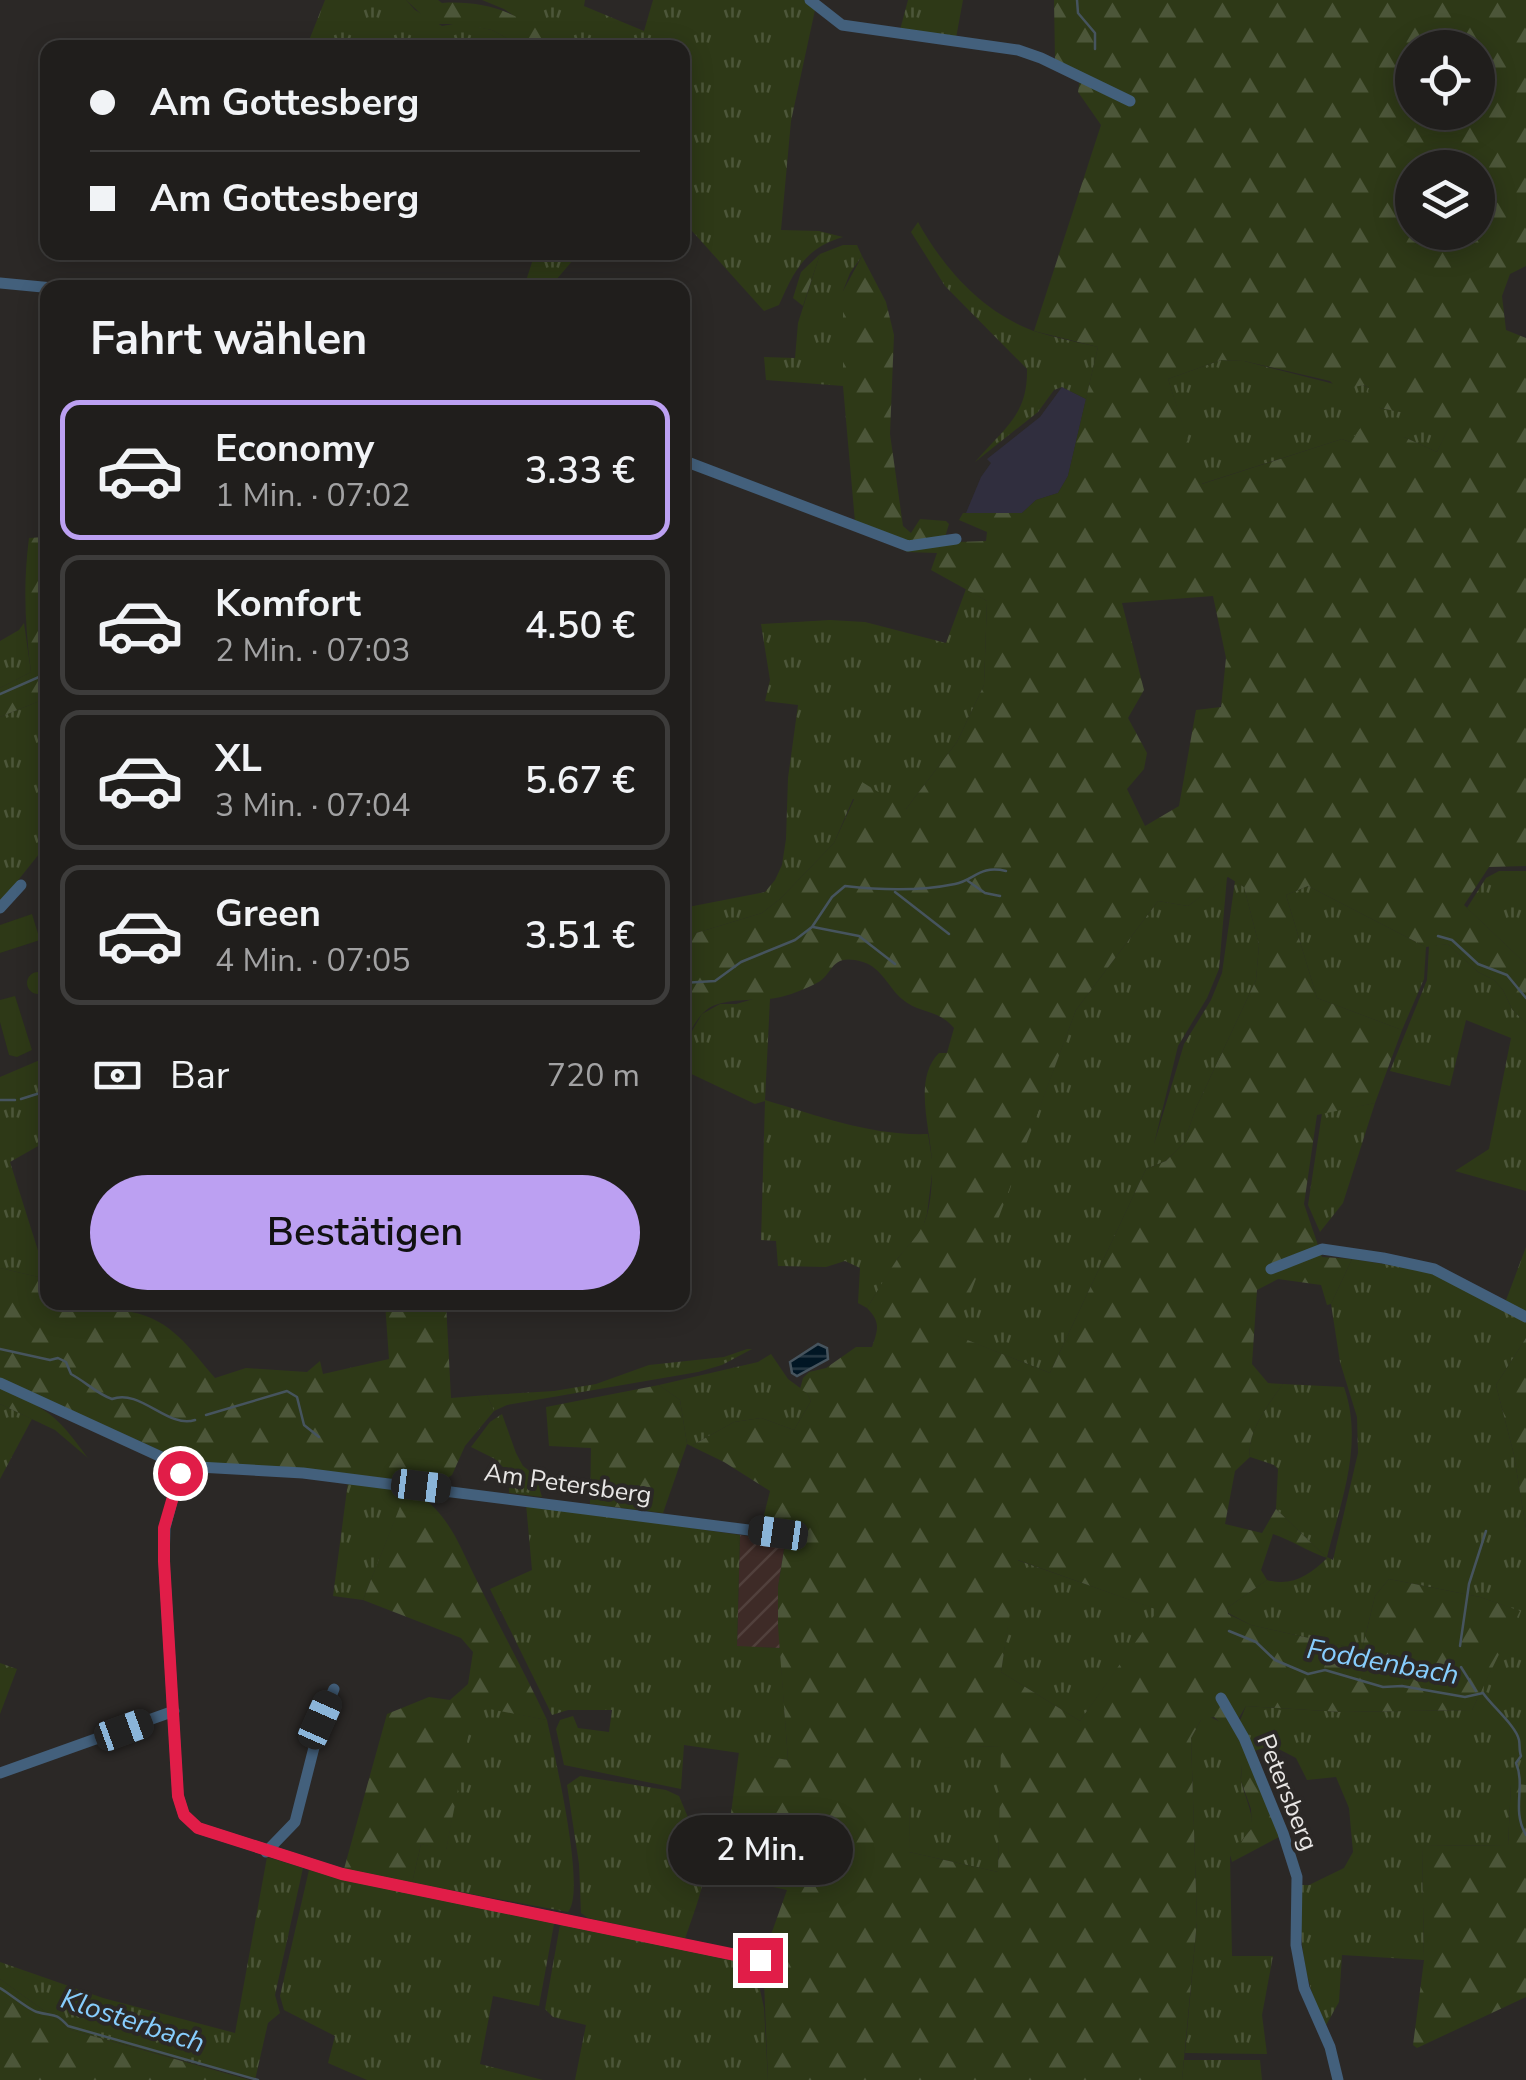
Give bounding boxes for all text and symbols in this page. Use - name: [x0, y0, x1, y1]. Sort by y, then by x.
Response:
- map controls: [1395, 30, 1495, 250]
- button: locate: [1395, 30, 1495, 130]
- text: Am Gottesberg: [150, 77, 420, 128]
- button: layers: [1395, 150, 1495, 250]
- text: Am Gottesberg: [150, 173, 420, 224]
- text: Fahrt wählen: [90, 309, 367, 370]
- text: Economy: [215, 423, 374, 474]
- icon: car: [95, 425, 185, 515]
- text: 3.33 €: [525, 445, 635, 496]
- text: 1 Min. · 07:02: [215, 474, 411, 517]
- text: Komfort: [215, 578, 361, 629]
- icon: car: [95, 580, 185, 670]
- text: 4.50 €: [525, 600, 635, 651]
- text: 2 Min. · 07:03: [215, 629, 411, 672]
- text: XL: [215, 733, 262, 784]
- icon: car: [95, 735, 185, 825]
- text: 5.67 €: [525, 755, 635, 806]
- text: 3 Min. · 07:04: [215, 784, 411, 827]
- text: Green: [215, 888, 321, 939]
- icon: car: [95, 890, 185, 980]
- text: 3.51 €: [525, 910, 635, 961]
- text: 4 Min. · 07:05: [215, 939, 411, 982]
- icon: cash: [90, 1048, 145, 1103]
- text: Bar: [170, 1050, 229, 1101]
- text: 720 m: [547, 1054, 640, 1097]
- button: Bestätigen: [90, 1175, 640, 1290]
- route start: [158, 1451, 203, 1496]
- street label: Am Petersberg: [482, 1455, 654, 1513]
- car: [389, 1467, 453, 1505]
- car: [746, 1514, 810, 1552]
- water label: Foddenbach: [1304, 1630, 1462, 1694]
- car: [294, 1686, 346, 1754]
- car: [91, 1706, 157, 1754]
- street label: Petersberg: [1248, 1729, 1326, 1856]
- callout: 2 Min.: [668, 1815, 852, 1885]
- text: 2 Min.: [716, 1828, 805, 1871]
- route end: [738, 1938, 783, 1983]
- water label: Klosterbach: [56, 1980, 209, 2062]

